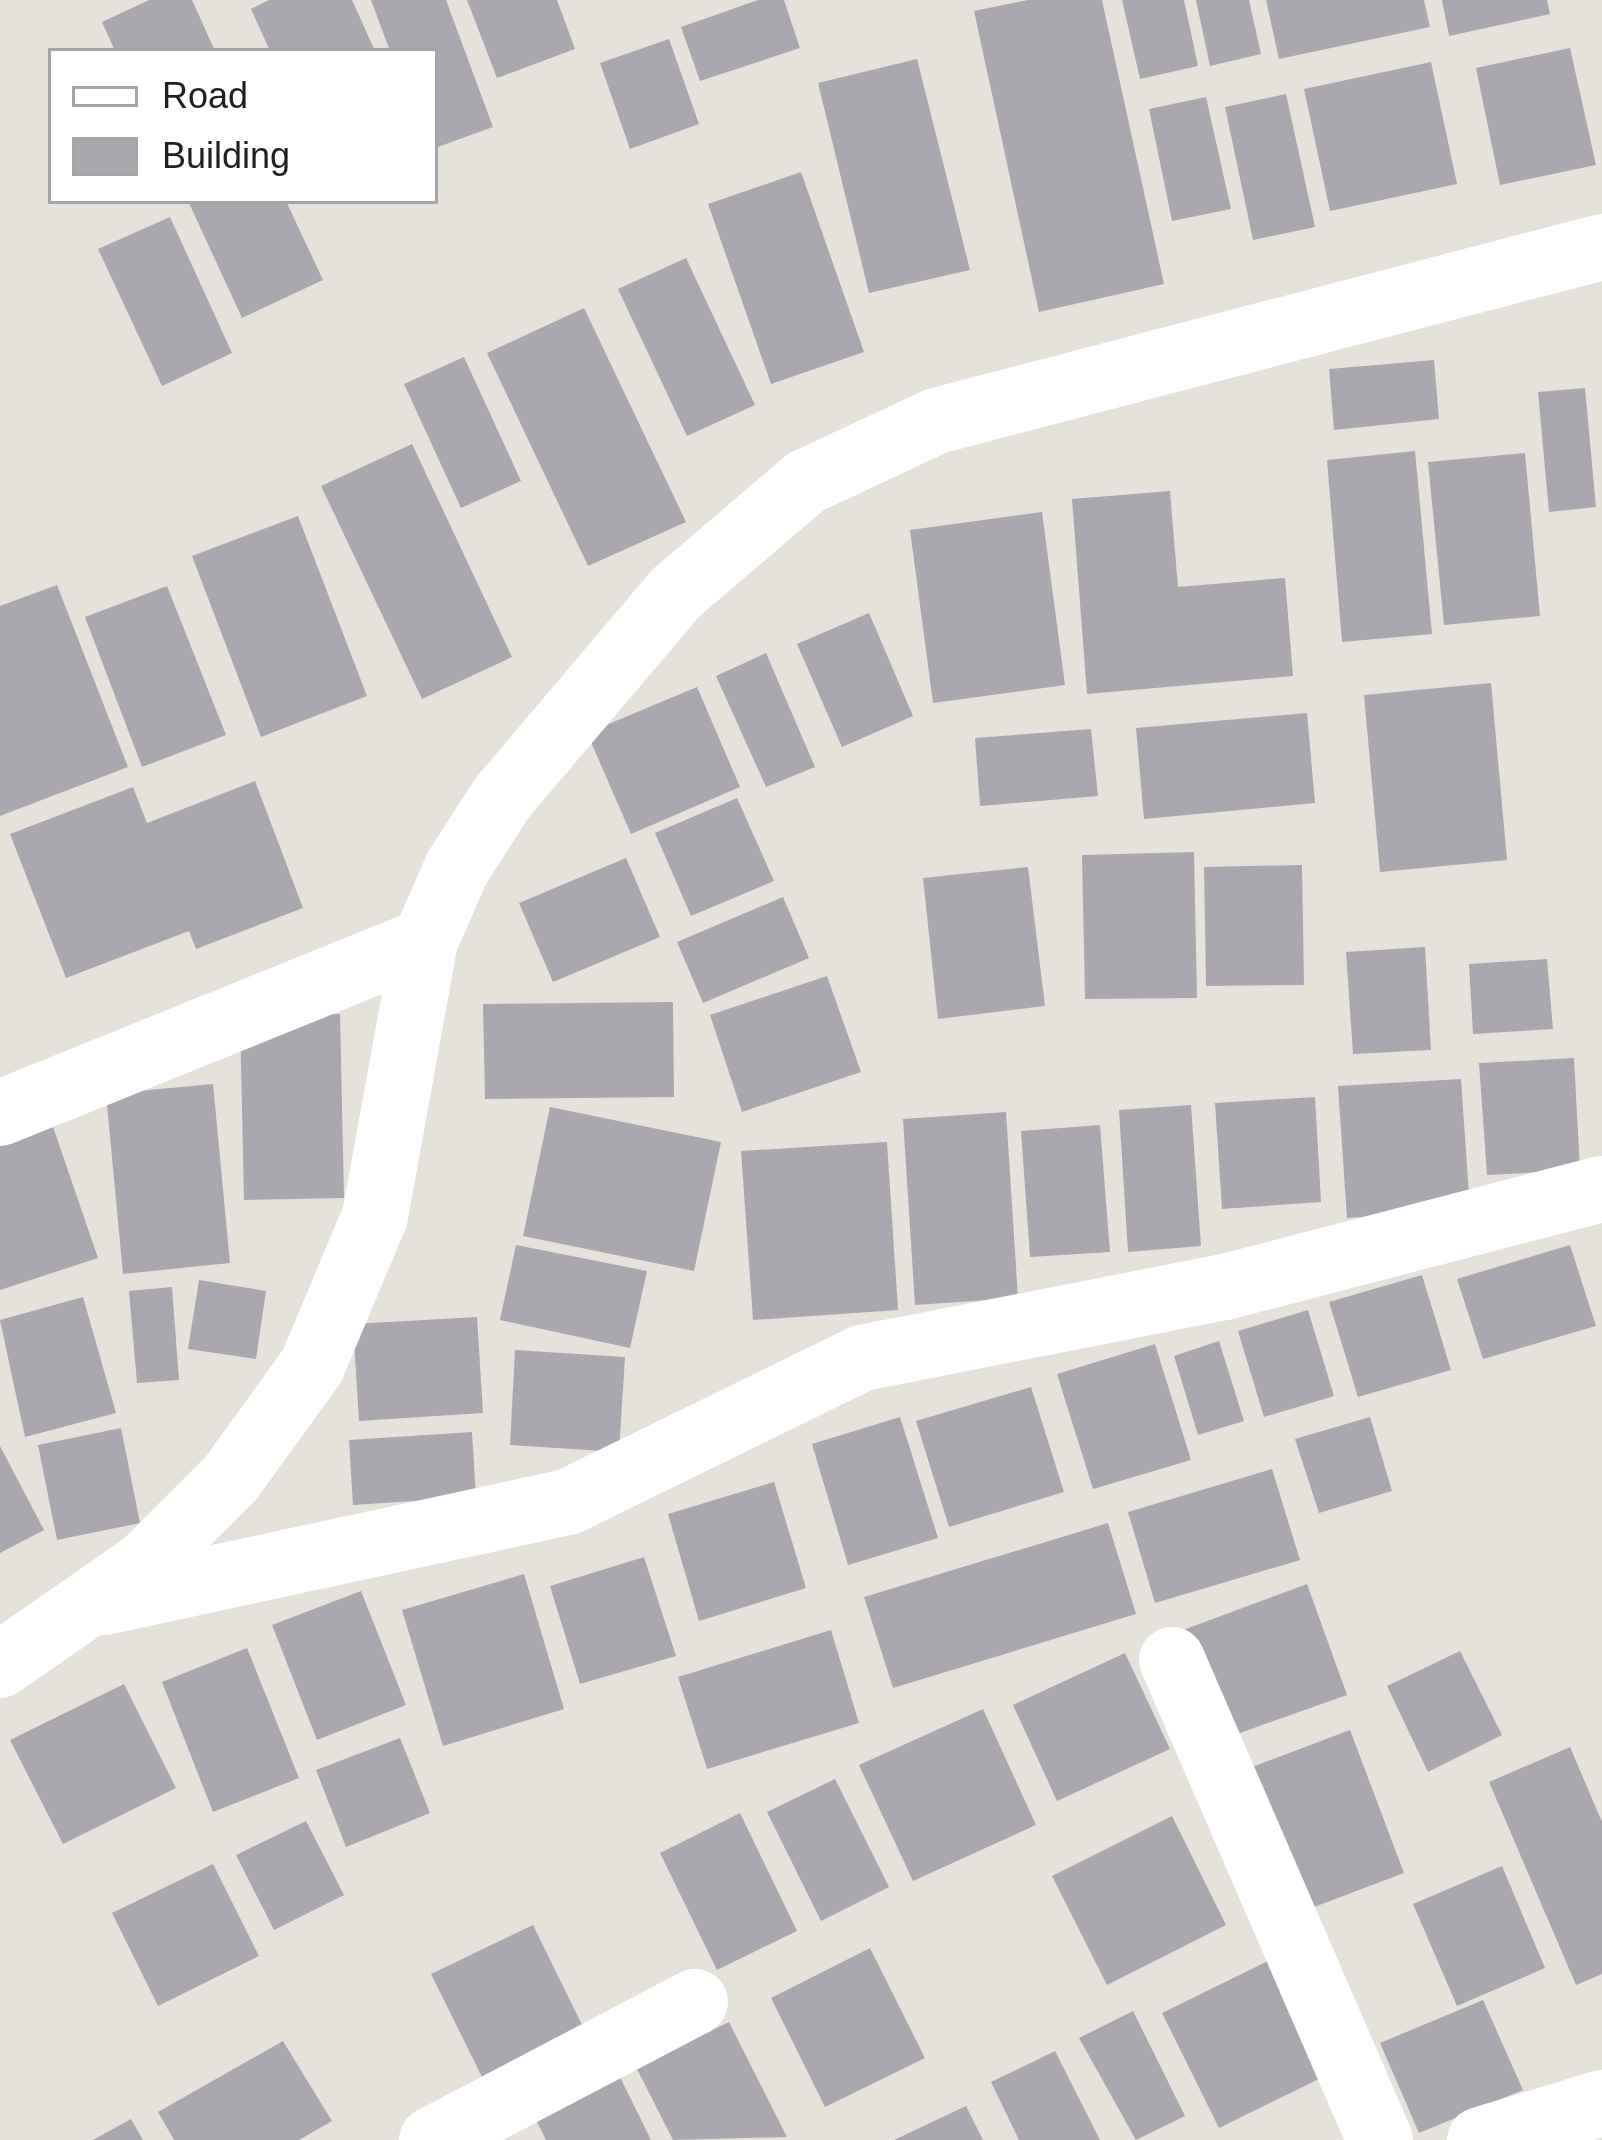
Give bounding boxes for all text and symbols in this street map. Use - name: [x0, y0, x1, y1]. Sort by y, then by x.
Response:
- legend: [48, 48, 438, 204]
- text: Road: [162, 75, 248, 116]
- text: Building: [162, 135, 290, 176]

